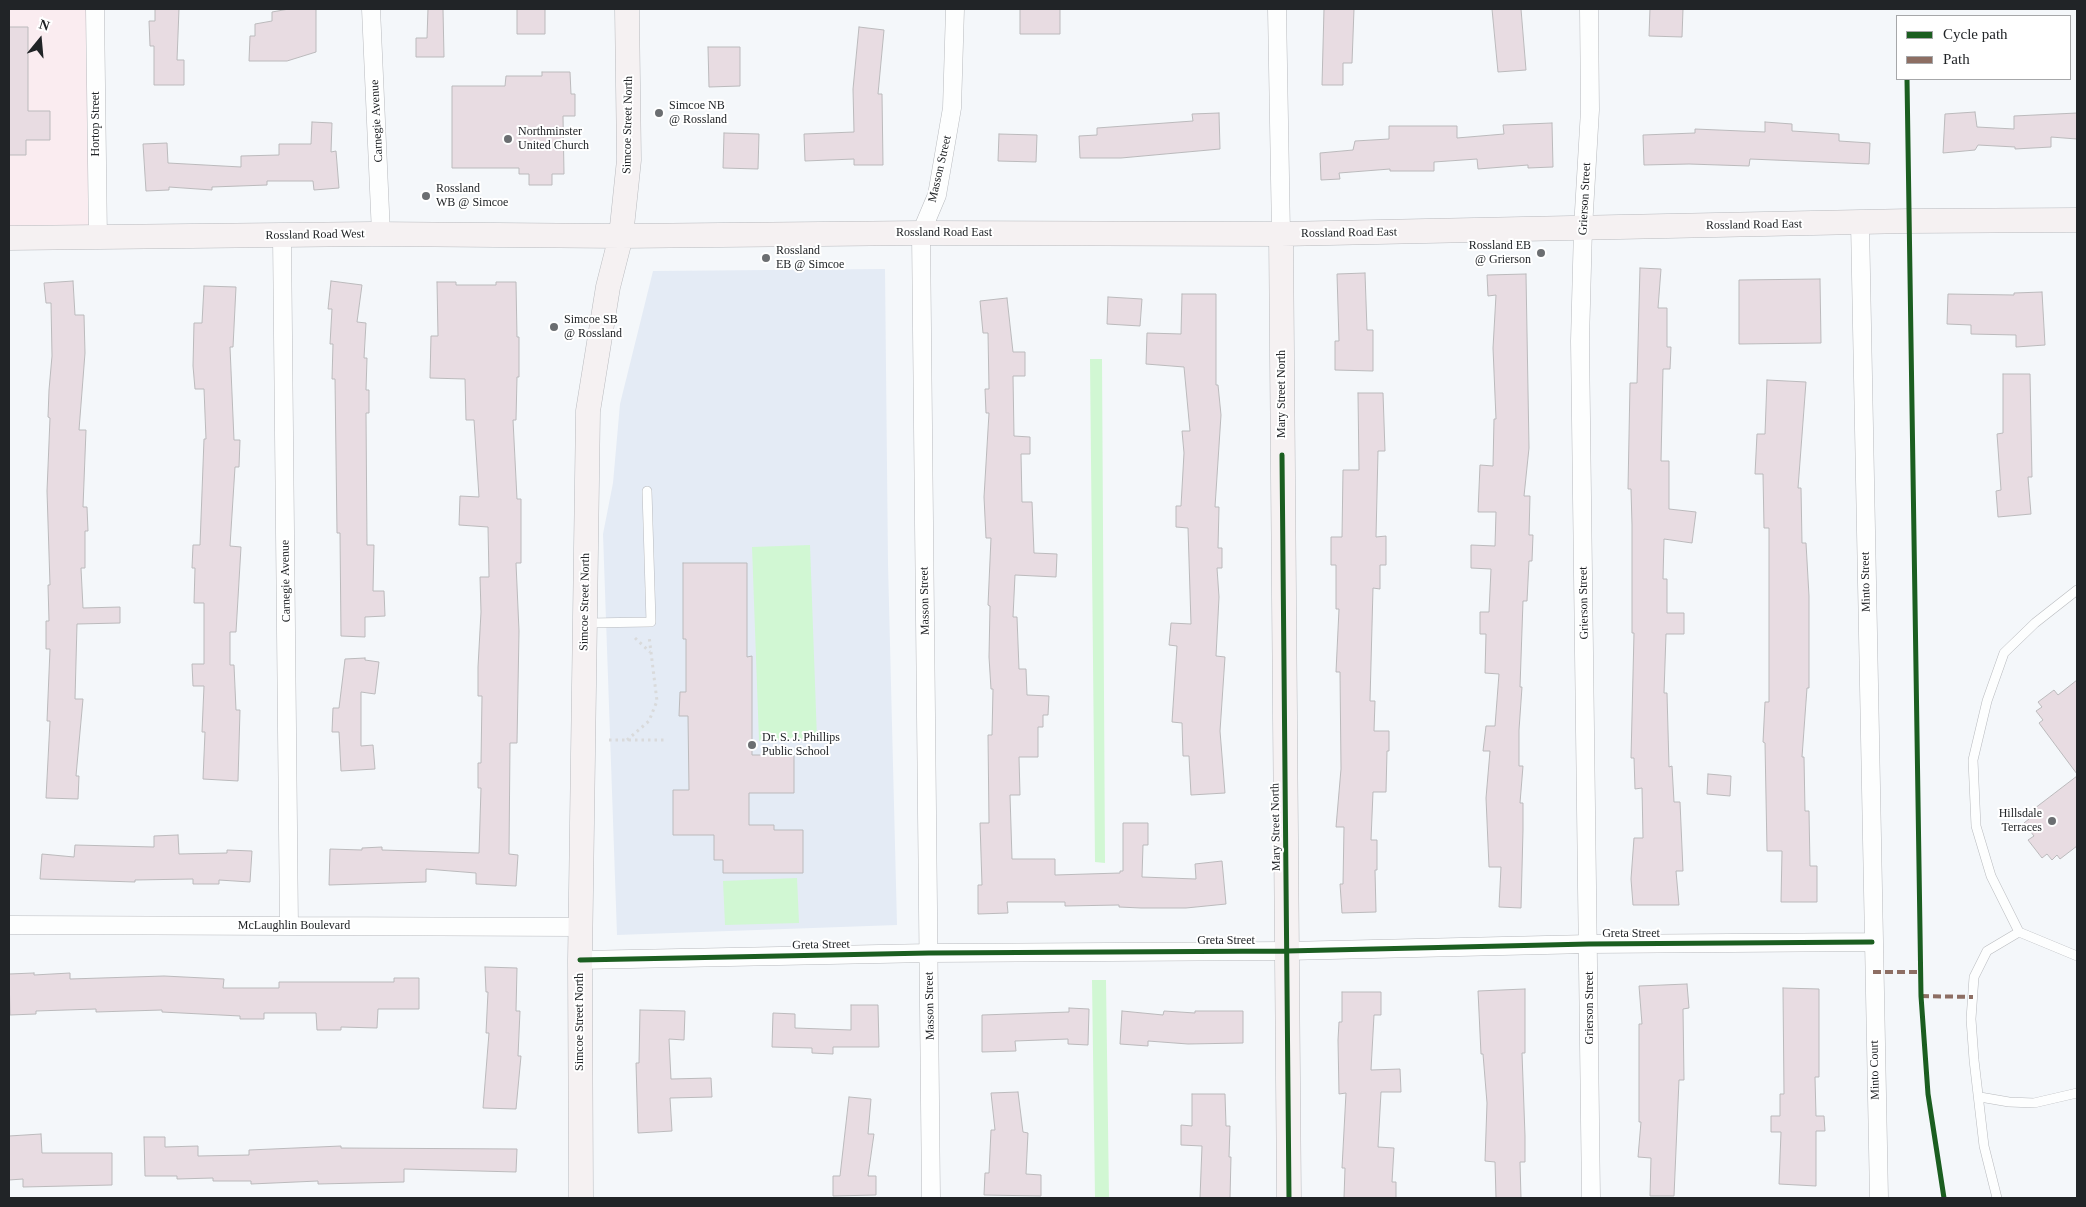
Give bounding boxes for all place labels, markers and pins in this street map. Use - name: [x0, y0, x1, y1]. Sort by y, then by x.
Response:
- place label: Simcoe NB @ Rossland: [669, 99, 727, 127]
- marker: Simcoe NB @ Rossland: [653, 107, 665, 119]
- place label: Northminster United Church: [518, 125, 589, 153]
- marker: Northminster United Church: [502, 133, 514, 145]
- place label: Rossland WB @ Simcoe: [436, 182, 508, 210]
- marker: Rossland WB @ Simcoe: [420, 190, 432, 202]
- place label: Rossland EB @ Grierson: [1469, 239, 1531, 267]
- place label: Rossland EB @ Simcoe: [776, 244, 844, 272]
- marker: Rossland EB @ Grierson: [1535, 247, 1547, 259]
- marker: Rossland EB @ Simcoe: [760, 252, 772, 264]
- place label: Simcoe SB @ Rossland: [564, 313, 622, 341]
- marker: Simcoe SB @ Rossland: [548, 321, 560, 333]
- place label: Dr. S. J. Phillips Public School: [762, 731, 840, 759]
- marker: Dr. S. J. Phillips Public School: [746, 739, 758, 751]
- place label: Hillsdale Terraces: [1999, 807, 2042, 835]
- marker: Hillsdale Terraces: [2046, 815, 2058, 827]

